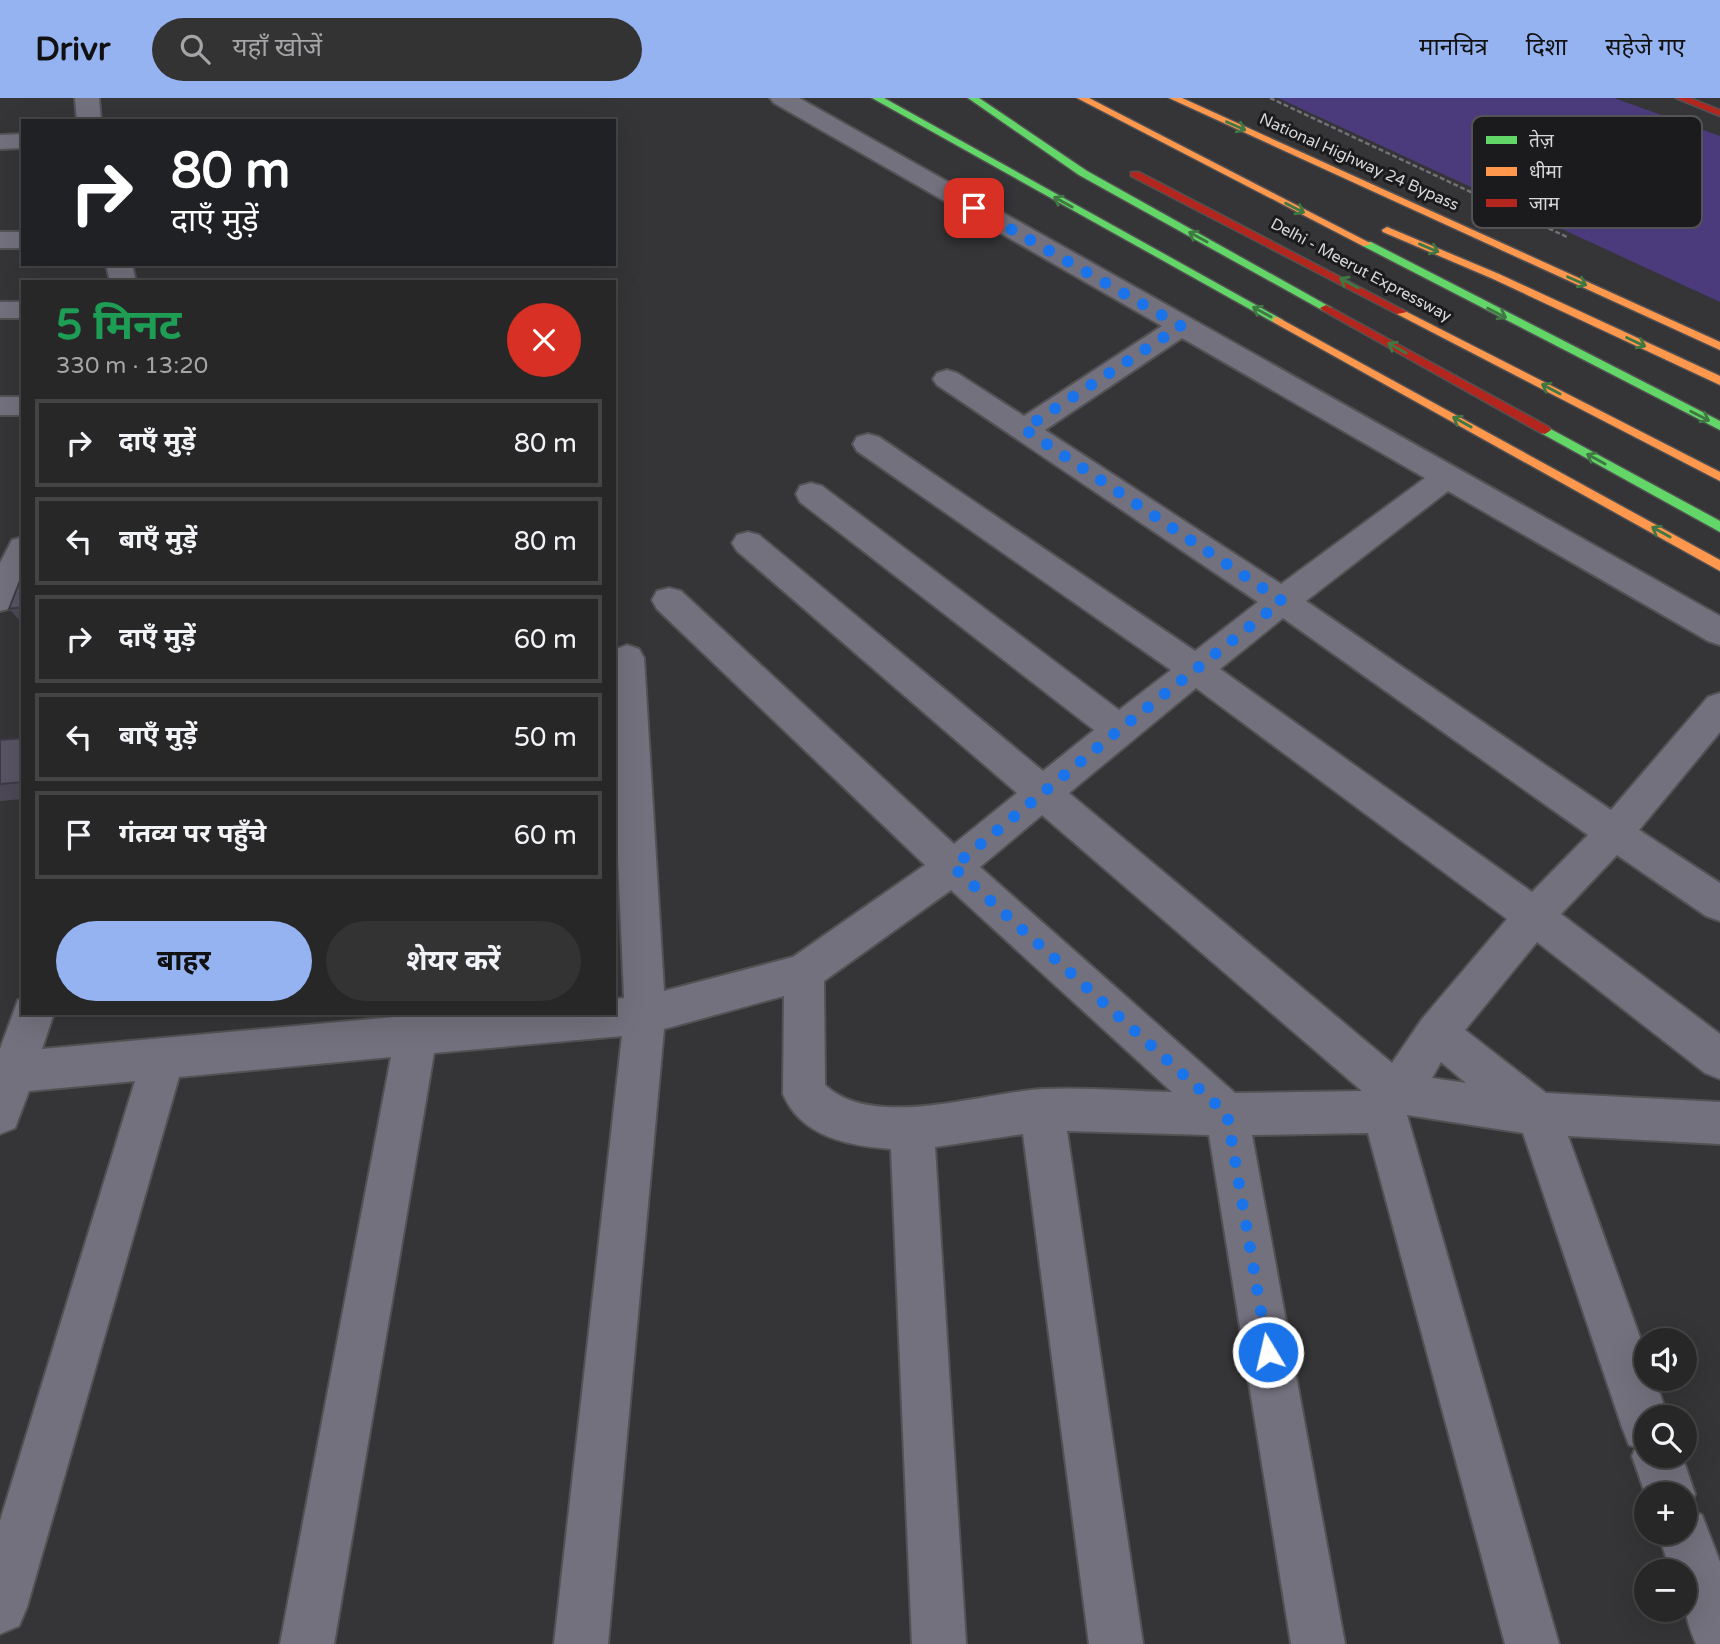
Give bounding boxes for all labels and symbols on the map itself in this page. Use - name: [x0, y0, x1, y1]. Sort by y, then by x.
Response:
- street label: National Highway 24 Bypass: [1256, 109, 1462, 215]
- legend: [1472, 116, 1702, 228]
- one-way arrow: [1225, 120, 1246, 133]
- text: तेज़: [1529, 129, 1555, 152]
- text: धीमा: [1529, 161, 1563, 183]
- pin: [944, 178, 1004, 238]
- text: जाम: [1529, 193, 1560, 215]
- one-way arrow: [1054, 195, 1074, 209]
- one-way arrow: [1284, 202, 1305, 215]
- street label: Delhi - Meerut Expressway: [1267, 214, 1455, 326]
- one-way arrow: [1189, 230, 1209, 244]
- one-way arrow: [1417, 242, 1439, 255]
- one-way arrow: [1566, 275, 1587, 288]
- one-way arrow: [1340, 276, 1360, 290]
- one-way arrow: [1253, 305, 1273, 319]
- one-way arrow: [1486, 306, 1507, 320]
- one-way arrow: [1625, 336, 1646, 349]
- one-way arrow: [1387, 341, 1408, 354]
- one-way arrow: [1541, 382, 1562, 395]
- one-way arrow: [1689, 410, 1710, 424]
- one-way arrow: [1452, 415, 1472, 429]
- one-way arrow: [1586, 452, 1606, 466]
- one-way arrow: [1651, 525, 1671, 539]
- position arrow: [1231, 1315, 1305, 1389]

